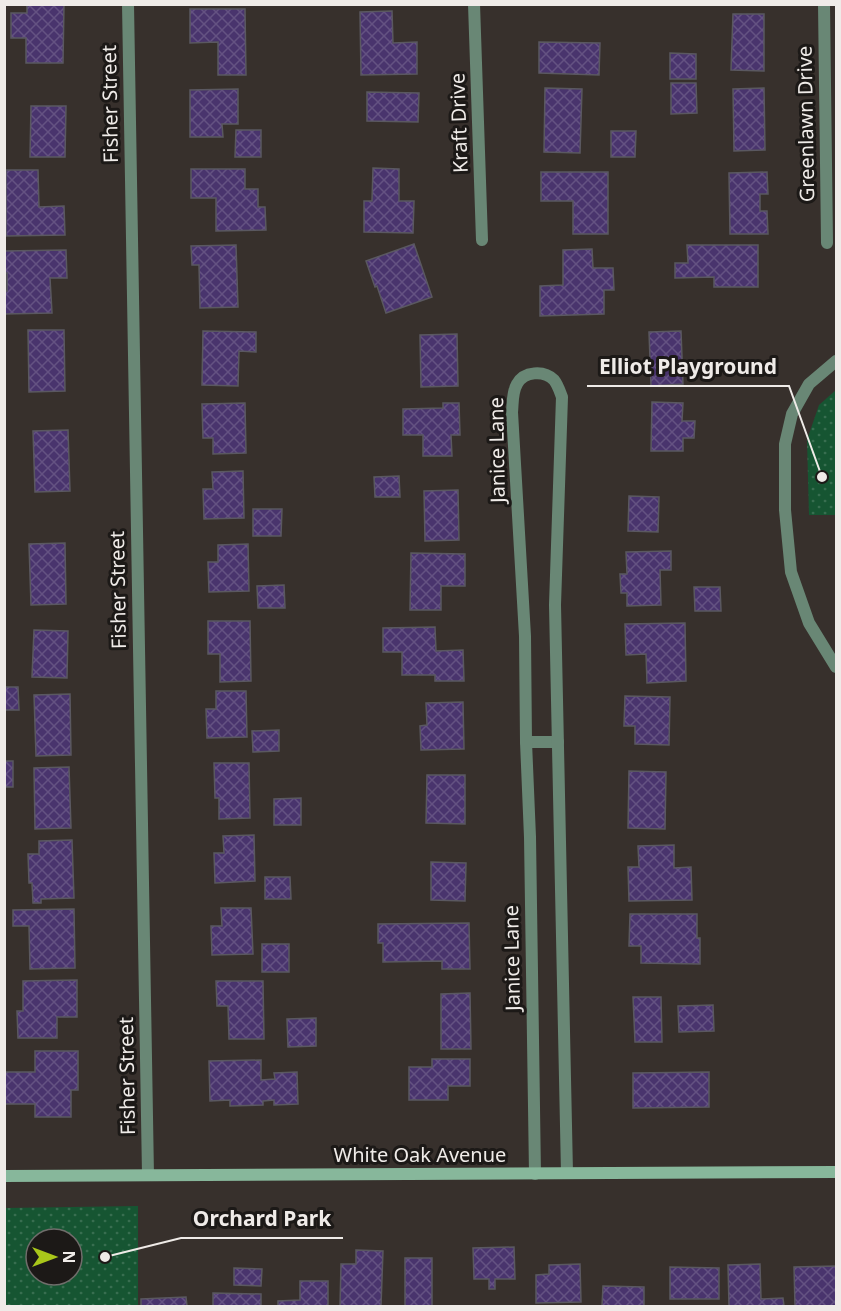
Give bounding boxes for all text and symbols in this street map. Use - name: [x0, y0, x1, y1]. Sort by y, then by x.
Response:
- street label: Fisher Street: [95, 45, 124, 163]
- street label: Greenlawn Drive: [791, 46, 820, 202]
- street label: Kraft Drive: [443, 72, 474, 174]
- callout: Elliot Playground: [587, 347, 789, 386]
- text: Elliot Playground: [599, 352, 777, 380]
- street label: Janice Lane: [482, 397, 511, 505]
- street label: Fisher Street: [103, 531, 132, 649]
- street label: Janice Lane: [497, 905, 526, 1013]
- street label: Fisher Street: [112, 1017, 141, 1135]
- street label: White Oak Avenue: [334, 1141, 506, 1168]
- callout: Orchard Park: [181, 1199, 343, 1238]
- text: Orchard Park: [193, 1204, 332, 1232]
- north arrow: [24, 1227, 84, 1287]
- text: N: [58, 1250, 80, 1264]

